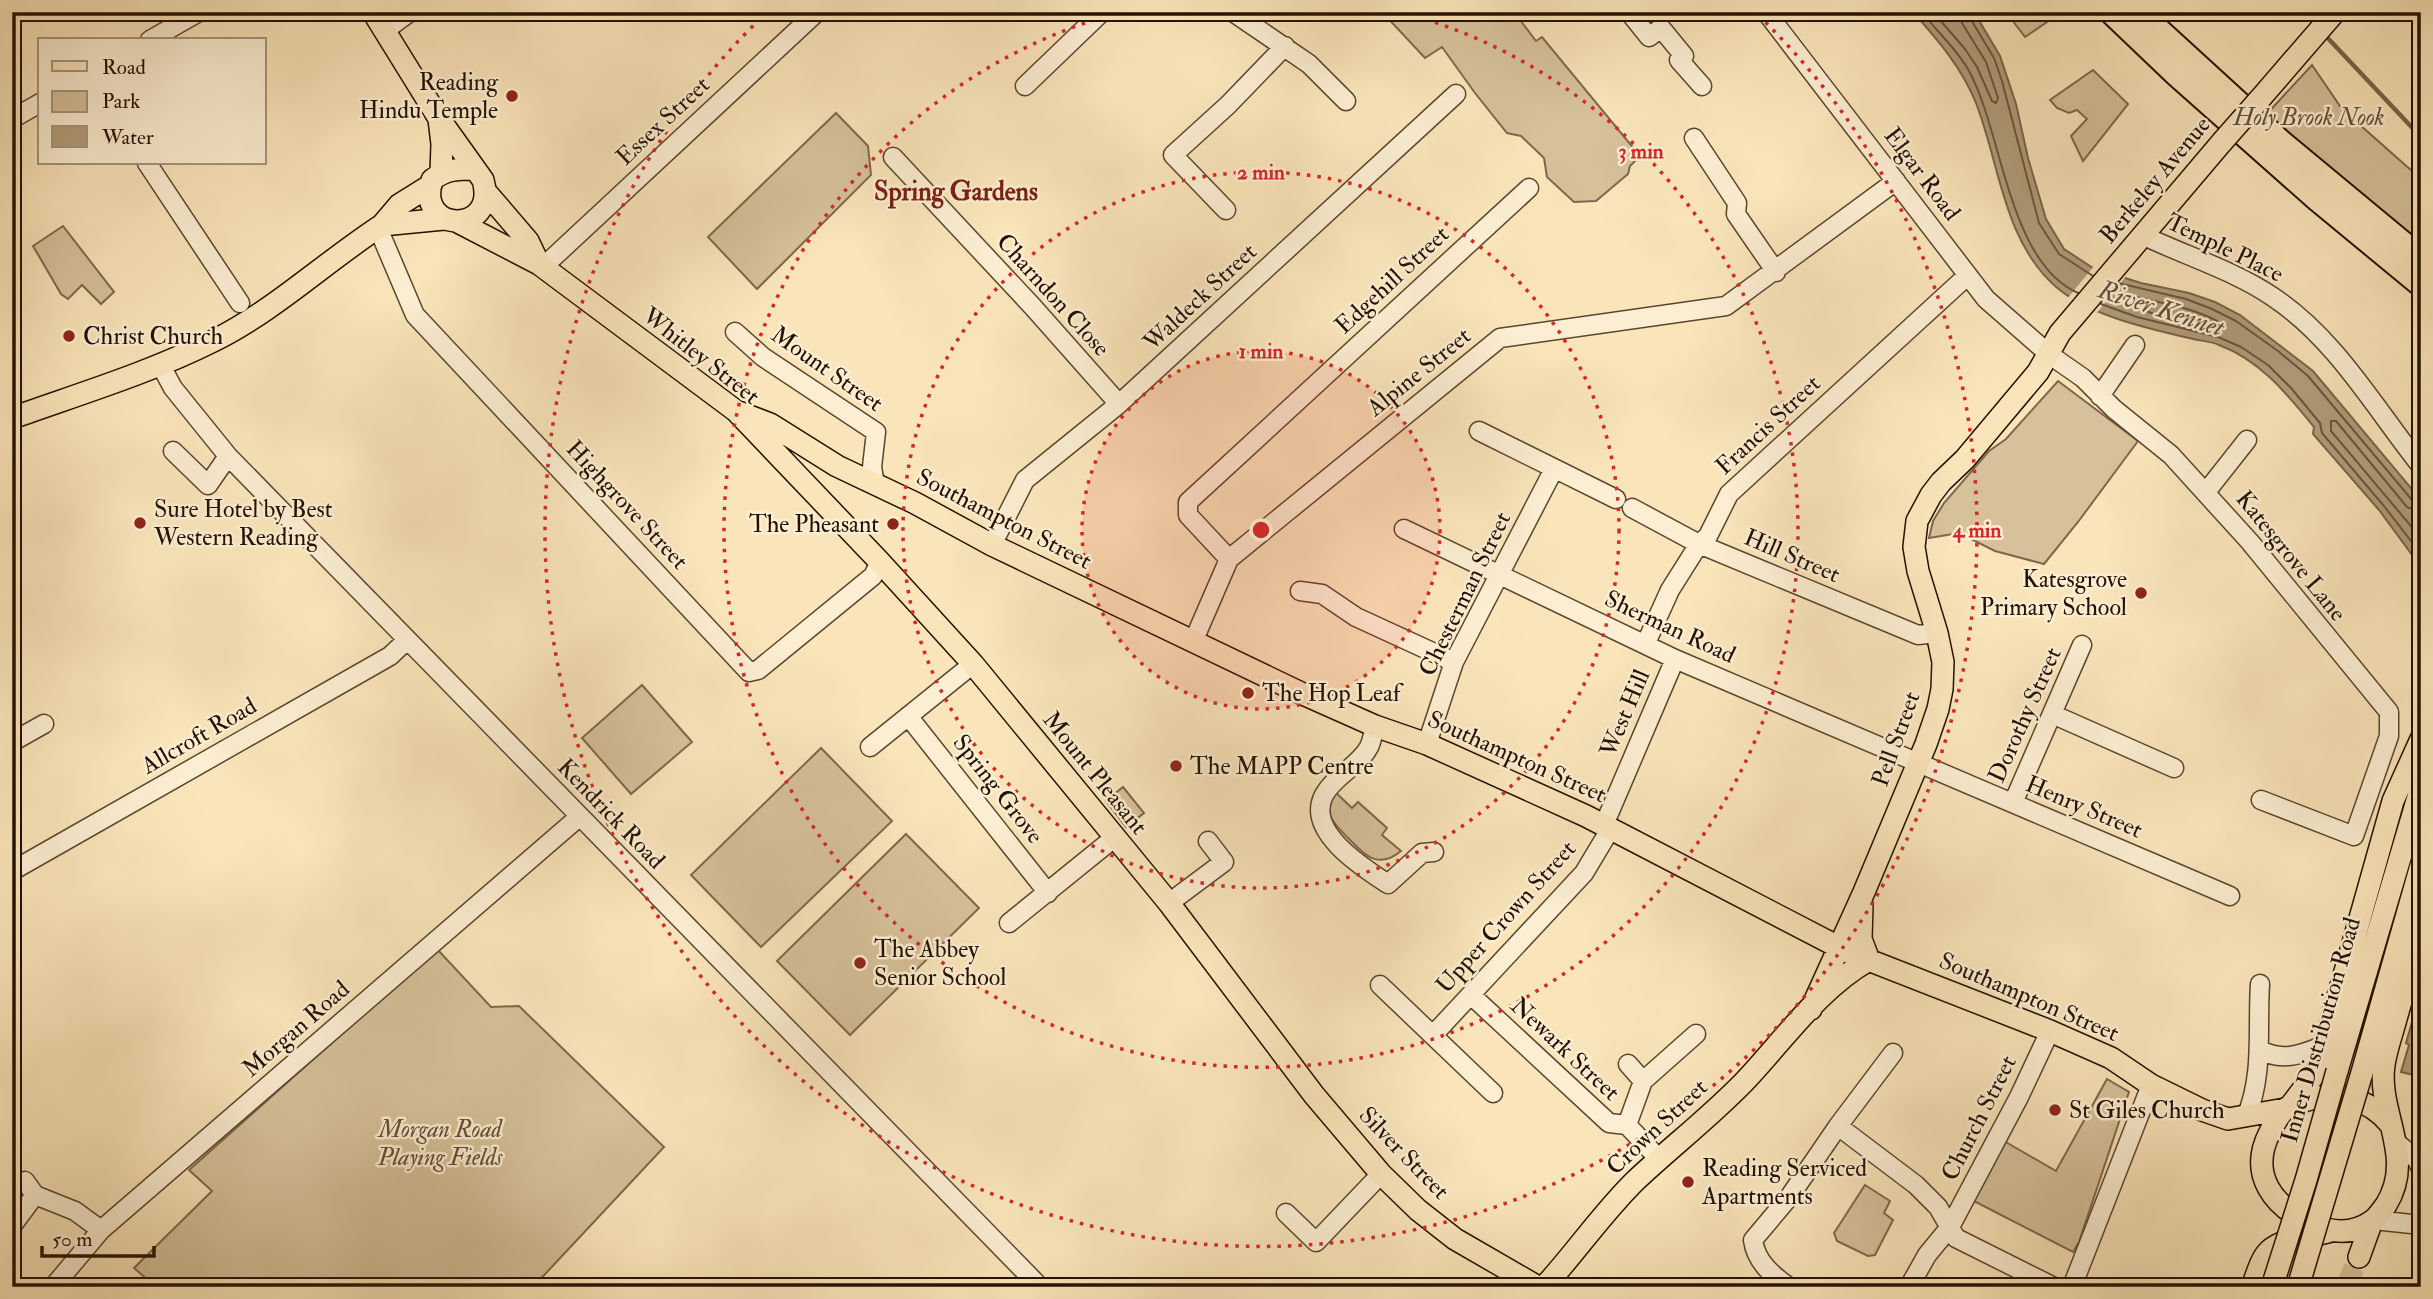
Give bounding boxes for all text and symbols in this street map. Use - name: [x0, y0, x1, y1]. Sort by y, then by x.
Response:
- legend: [38, 38, 266, 164]
- text: Road: [102, 54, 147, 81]
- place label: Reading Hindu Temple: [359, 67, 499, 126]
- street label: Essex Street: [610, 70, 717, 172]
- text: Park: [102, 88, 140, 115]
- marker: Reading Hindu Temple: [504, 88, 520, 104]
- park label: Holy Brook Nook: [2233, 102, 2385, 133]
- street label: Berkeley Avenue: [2093, 110, 2217, 250]
- street label: Elgar Road: [1877, 121, 1967, 227]
- text: Water: [101, 124, 154, 151]
- text: 3 min: [1618, 138, 1664, 165]
- text: 2 min: [1237, 159, 1285, 186]
- district label: Spring Gardens: [874, 176, 1038, 209]
- street label: Temple Place: [2161, 206, 2289, 290]
- street label: Edgehill Street: [1328, 219, 1456, 341]
- street label: Charndon Close: [989, 227, 1117, 363]
- street label: Waldeck Street: [1136, 236, 1263, 358]
- water label: River Kennet: [2093, 273, 2229, 345]
- street label: Whitley Street: [635, 300, 766, 412]
- street label: Mount Street: [765, 319, 889, 419]
- street label: Alpine Street: [1360, 320, 1478, 424]
- place label: Christ Church: [83, 321, 223, 352]
- marker: Christ Church: [61, 328, 77, 344]
- text: 1 min: [1239, 338, 1283, 365]
- street label: Francis Street: [1709, 368, 1827, 482]
- street label: Highgrove Street: [559, 434, 695, 576]
- street label: Southampton Street: [911, 461, 1097, 577]
- street label: Katesgrove Lane: [2229, 484, 2353, 628]
- place label: Sure Hotel by Best Western Reading: [153, 494, 333, 553]
- street label: Chesterman Street: [1412, 507, 1518, 681]
- place label: The Pheasant: [749, 509, 879, 540]
- marker: Sure Hotel by Best Western Reading: [132, 515, 148, 531]
- marker: The Pheasant: [885, 516, 901, 532]
- text: 4 min: [1952, 517, 2001, 544]
- centre of rings: [1249, 518, 1273, 542]
- street label: Hill Street: [1739, 522, 1845, 590]
- place label: Katesgrove Primary School: [1980, 564, 2127, 623]
- street label: Sherman Road: [1600, 583, 1741, 671]
- marker: Katesgrove Primary School: [2133, 585, 2149, 601]
- street label: Dorothy Street: [1981, 642, 2069, 788]
- street label: West Hill: [1592, 665, 1657, 762]
- place label: The Hop Leaf: [1262, 678, 1404, 709]
- marker: The Hop Leaf: [1240, 685, 1256, 701]
- street label: Pell Street: [1865, 687, 1928, 791]
- street label: Allcroft Road: [135, 690, 262, 782]
- street label: Southampton Street: [1423, 704, 1612, 810]
- street label: Mount Pleasant: [1036, 705, 1154, 841]
- street label: Spring Grove: [946, 728, 1050, 850]
- place label: The MAPP Centre: [1190, 751, 1374, 782]
- street label: Kendrick Road: [550, 752, 672, 876]
- marker: The MAPP Centre: [1168, 758, 1184, 774]
- street label: Henry Street: [2021, 768, 2147, 846]
- street label: Upper Crown Street: [1429, 834, 1583, 1000]
- street label: Inner Distribution Road: [2274, 914, 2368, 1146]
- place label: The Abbey Senior School: [874, 934, 1006, 993]
- street label: Southampton Street: [1934, 945, 2124, 1049]
- marker: The Abbey Senior School: [852, 955, 868, 971]
- street label: Morgan Road: [236, 974, 356, 1084]
- street label: Newark Street: [1504, 990, 1627, 1108]
- street label: Church Street: [1934, 1050, 2024, 1186]
- street label: Crown Street: [1600, 1072, 1714, 1182]
- place label: St Giles Church: [2069, 1095, 2225, 1126]
- street label: Silver Street: [1352, 1100, 1456, 1206]
- marker: St Giles Church: [2047, 1102, 2063, 1118]
- park label: Morgan Road Playing Fields: [376, 1114, 504, 1173]
- place label: Reading Serviced Apartments: [1701, 1153, 1867, 1212]
- marker: Reading Serviced Apartments: [1680, 1174, 1696, 1190]
- scale bar: [42, 1215, 154, 1259]
- text: 50 m: [52, 1226, 93, 1253]

